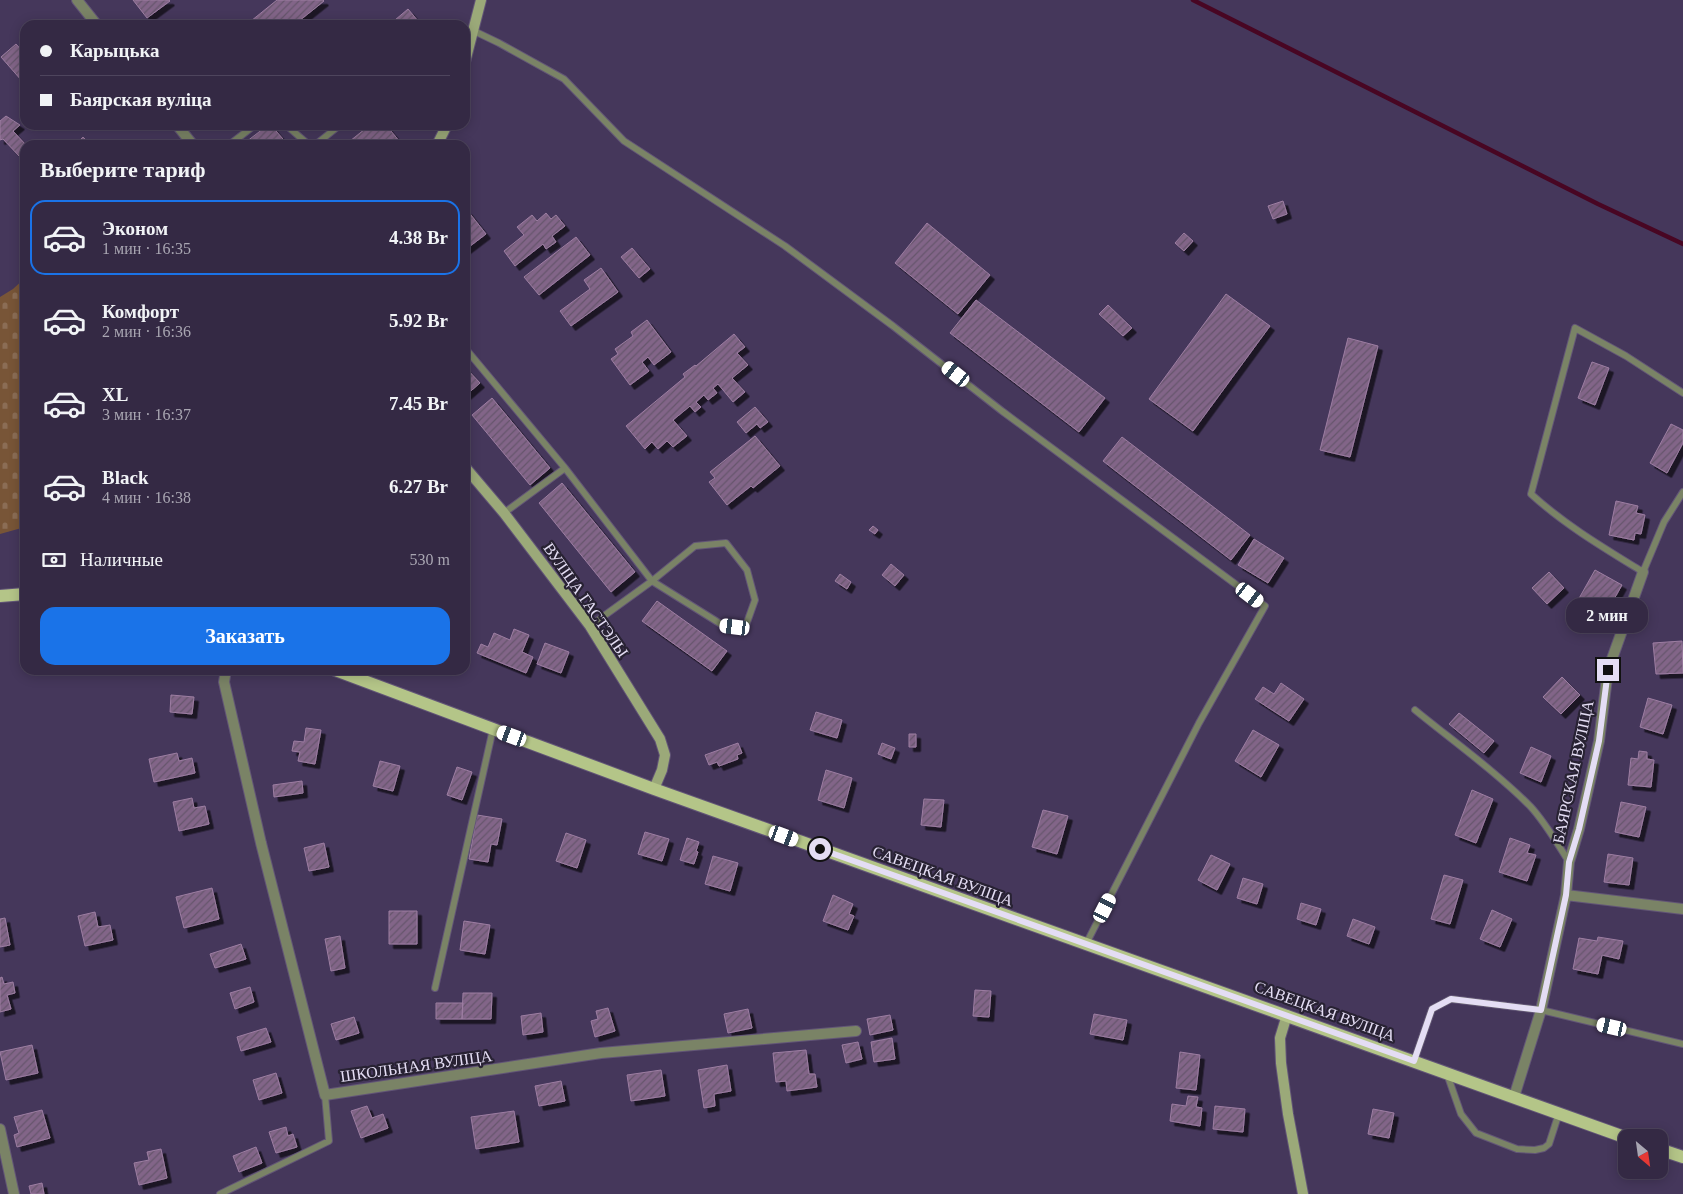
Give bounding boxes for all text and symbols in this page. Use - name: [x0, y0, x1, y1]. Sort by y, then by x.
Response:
- text: Карыцька: [70, 40, 160, 61]
- text: Баярская вуліца: [70, 89, 212, 110]
- text: Выберите тариф: [40, 157, 206, 182]
- icon: car: [42, 215, 87, 260]
- text: Эконом: [102, 218, 168, 239]
- text: 4.38 Br: [389, 227, 448, 248]
- text: 1 мин · 16:35: [102, 240, 191, 257]
- icon: car: [42, 298, 87, 343]
- text: Комфорт: [102, 301, 179, 322]
- text: 5.92 Br: [389, 310, 448, 331]
- text: 2 мин · 16:36: [102, 323, 191, 340]
- car: [939, 359, 972, 389]
- icon: car: [42, 381, 87, 426]
- text: XL: [102, 384, 128, 405]
- text: 7.45 Br: [389, 393, 448, 414]
- text: 3 мин · 16:37: [102, 406, 191, 423]
- icon: car: [42, 464, 87, 509]
- text: Black: [102, 467, 148, 488]
- text: 6.27 Br: [389, 476, 448, 497]
- text: 4 мин · 16:38: [102, 489, 191, 506]
- street label: ВУЛІЦА ГАСТЭЛЫ: [539, 540, 632, 661]
- icon: cash: [40, 546, 68, 574]
- text: Наличные: [80, 549, 163, 570]
- text: 530 m: [410, 551, 450, 568]
- car: [1233, 580, 1266, 610]
- callout: 2 мин: [1567, 598, 1649, 632]
- button: Заказать: [40, 607, 450, 665]
- text: 2 мин: [1586, 607, 1628, 624]
- car: [719, 618, 750, 636]
- route end: [1597, 659, 1619, 681]
- street label: БАЯРСКАЯ ВУЛІЦА: [1550, 698, 1598, 845]
- car: [495, 724, 528, 748]
- car: [767, 824, 800, 848]
- route start: [809, 838, 831, 860]
- street label: САВЕЦКАЯ ВУЛІЦА: [870, 843, 1016, 910]
- car: [1091, 891, 1118, 925]
- street label: САВЕЦКАЯ ВУЛІЦА: [1252, 978, 1398, 1045]
- car: [1595, 1016, 1628, 1038]
- street label: ШКОЛЬНАЯ ВУЛІЦА: [339, 1047, 494, 1086]
- north arrow: [1618, 1129, 1668, 1179]
- map controls: [1618, 1129, 1668, 1179]

